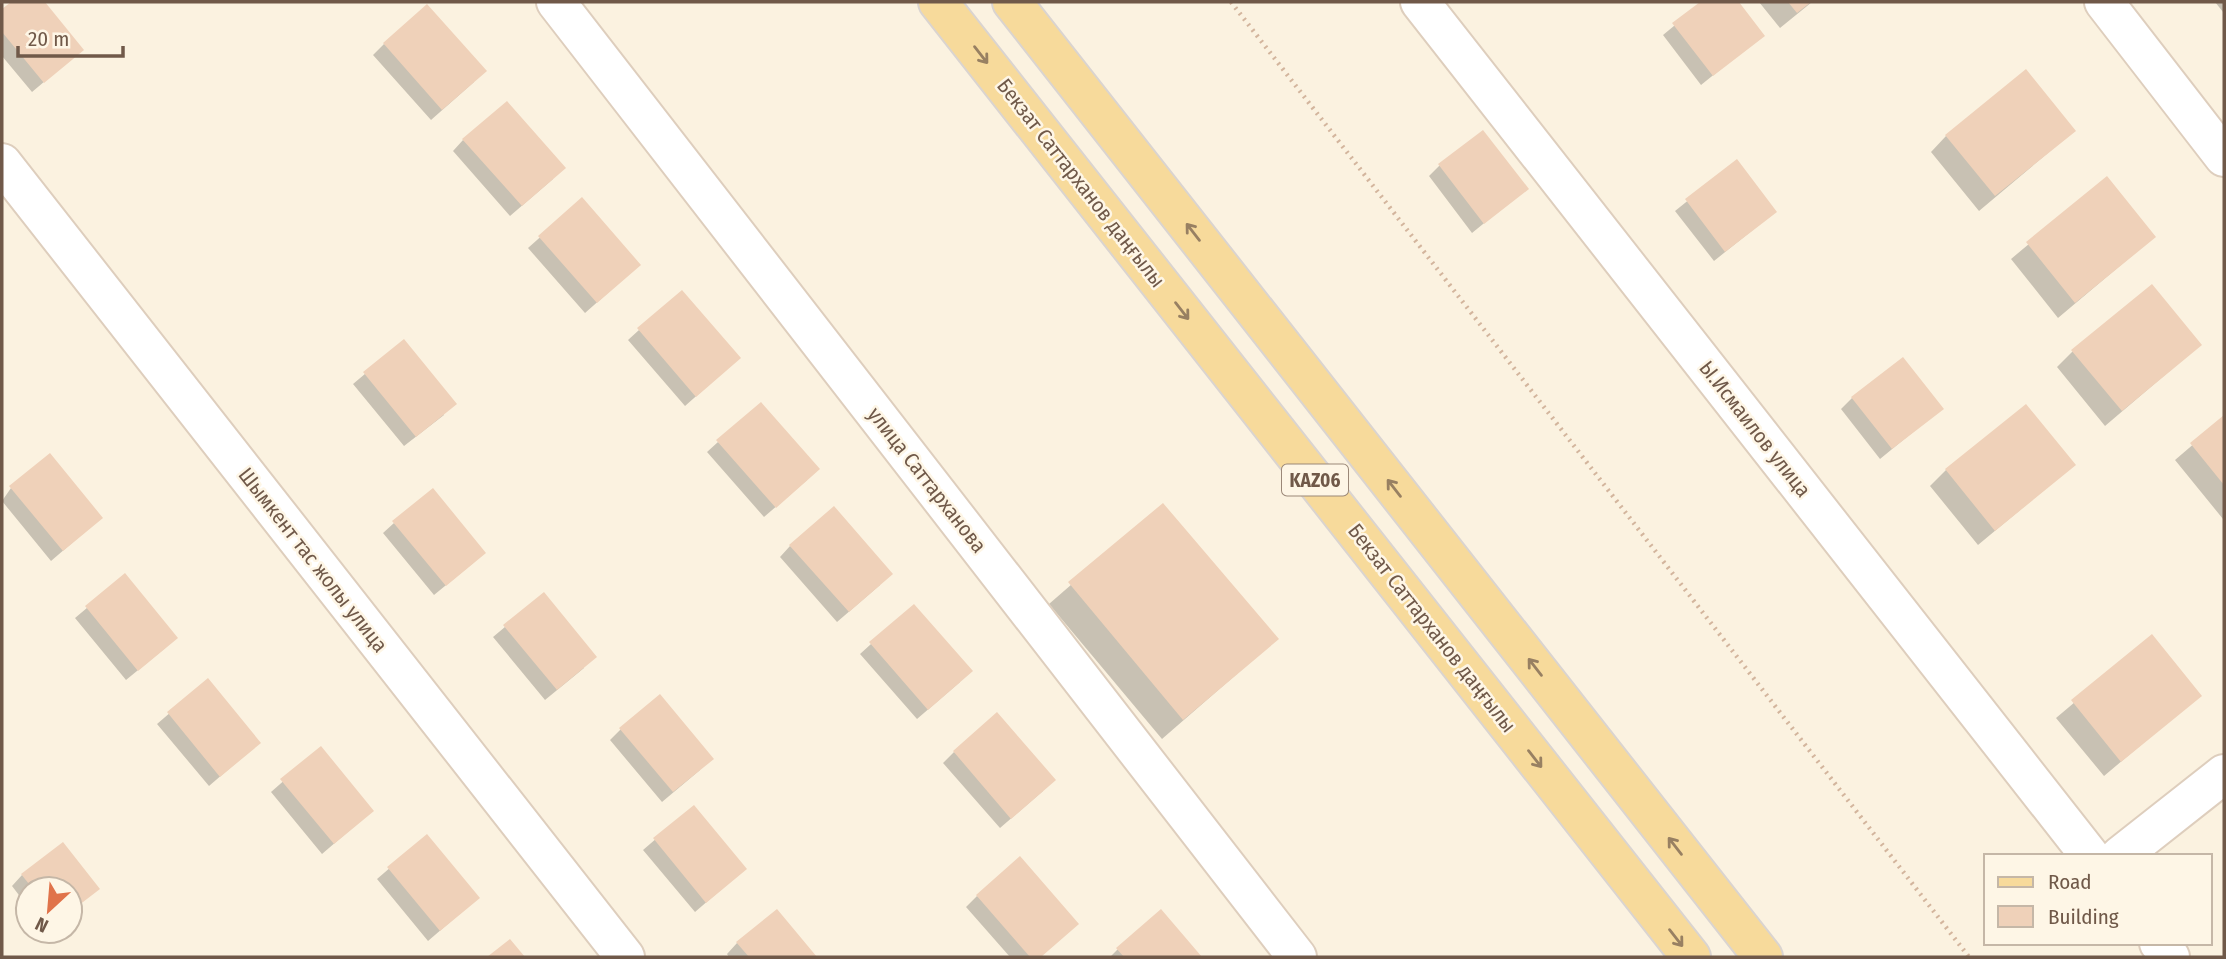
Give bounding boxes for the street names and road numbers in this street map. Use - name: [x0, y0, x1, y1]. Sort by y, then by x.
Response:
- street label: Бекзат Саттарханов даңғылы: [991, 73, 1171, 293]
- street label: Ы.Исмаилов улица: [1694, 356, 1816, 502]
- street label: улица Саттарханова: [862, 402, 992, 558]
- street label: Шымкент тас жолы улица: [233, 463, 393, 657]
- road number: KАZ06: [1282, 464, 1348, 495]
- street label: Бекзат Саттарханов даңғылы: [1342, 518, 1522, 738]

